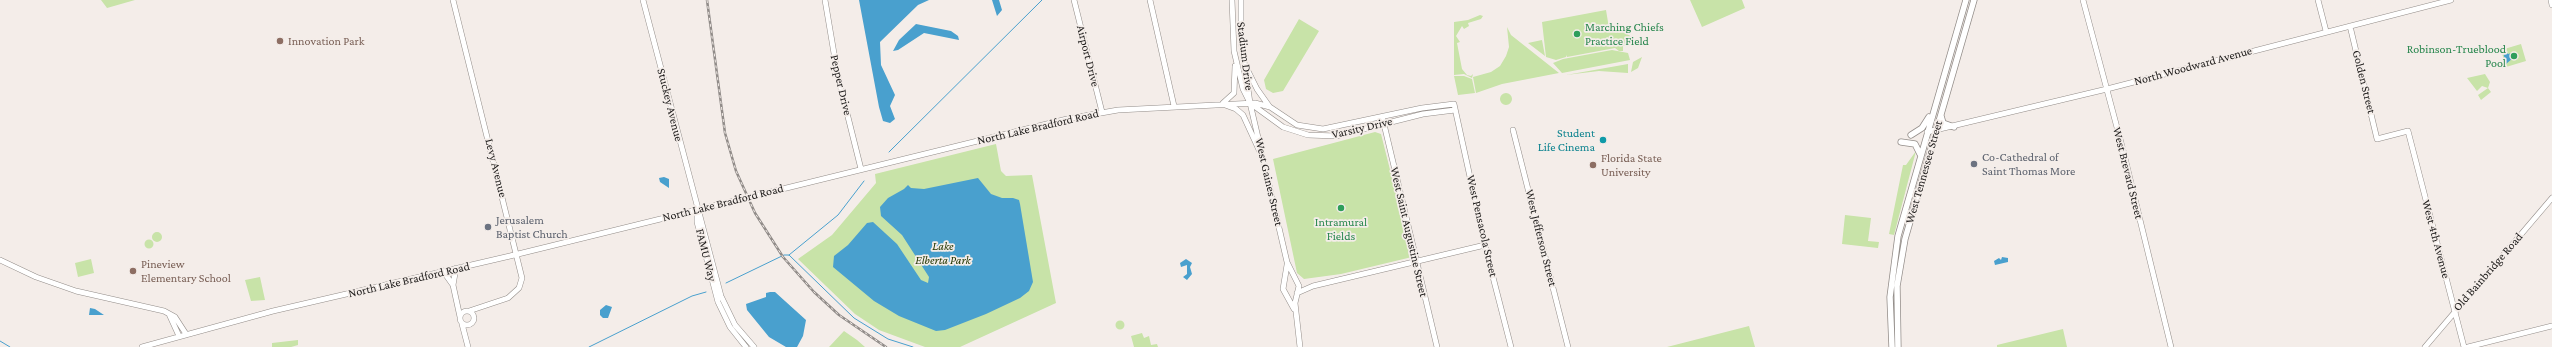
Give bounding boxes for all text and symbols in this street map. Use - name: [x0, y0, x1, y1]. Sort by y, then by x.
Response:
- place label: Marching Chiefs Practice Field: [1585, 20, 1664, 48]
- street label: Stadium Drive: [1234, 21, 1256, 91]
- street label: Airport Drive: [1073, 24, 1103, 88]
- marker: Marching Chiefs Practice Field: [1572, 29, 1582, 39]
- place label: Innovation Park: [288, 34, 365, 48]
- marker: Innovation Park: [275, 36, 285, 46]
- place label: Robinson-Trueblood Pool: [2407, 42, 2506, 70]
- street label: North Woodward Avenue: [2132, 43, 2254, 89]
- street label: Golden Street: [2349, 49, 2379, 115]
- marker: Robinson-Trueblood Pool: [2509, 51, 2519, 61]
- street label: Pepper Drive: [827, 53, 855, 117]
- street label: Stuckey Avenue: [654, 67, 686, 143]
- street label: North Lake Bradford Road: [976, 106, 1100, 148]
- street label: Varsity Drive: [1330, 114, 1394, 142]
- street label: West Tennessee Street: [1902, 119, 1946, 225]
- place label: Student Life Cinema: [1538, 126, 1595, 154]
- street label: West Brevard Street: [2110, 126, 2146, 220]
- marker: Student Life Cinema: [1598, 135, 1608, 145]
- street label: Levy Avenue: [482, 137, 510, 199]
- street label: West Gaines Street: [1252, 137, 1286, 227]
- place label: Co-Cathedral of Saint Thomas More: [1982, 150, 2075, 178]
- place label: Florida State University: [1601, 151, 1662, 179]
- marker: Co-Cathedral of Saint Thomas More: [1969, 159, 1979, 169]
- marker: Florida State University: [1588, 160, 1598, 170]
- street label: West Saint Augustine Street: [1387, 166, 1431, 298]
- street label: West Pensacola Street: [1463, 173, 1501, 279]
- street label: North Lake Bradford Road: [661, 181, 785, 225]
- street label: West Jefferson Street: [1522, 188, 1560, 288]
- street label: West 4th Avenue: [2419, 198, 2453, 280]
- marker: Intramural Fields: [1336, 203, 1346, 213]
- place label: Jerusalem Baptist Church: [496, 213, 568, 241]
- place label: Intramural Fields: [1315, 215, 1367, 243]
- marker: Jerusalem Baptist Church: [483, 222, 493, 232]
- street label: FAMU Way: [692, 227, 720, 283]
- street label: Old Bainbridge Road: [2450, 230, 2526, 314]
- park label: Lake Elberta Park: [915, 239, 971, 267]
- place label: Pineview Elementary School: [141, 257, 231, 285]
- street label: North Lake Bradford Road: [347, 259, 471, 301]
- marker: Pineview Elementary School: [128, 266, 138, 276]

